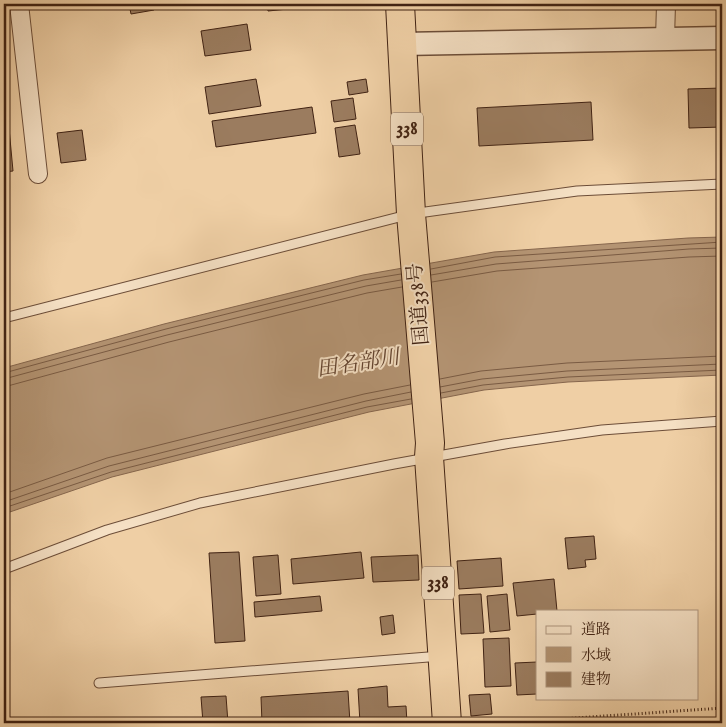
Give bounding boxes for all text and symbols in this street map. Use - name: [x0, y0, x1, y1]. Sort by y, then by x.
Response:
- road number: 338: [391, 112, 423, 146]
- street label: 国道338号: [403, 262, 435, 346]
- water label: 田名部川: [314, 344, 404, 384]
- road number: 338: [422, 566, 454, 600]
- legend: [536, 610, 698, 700]
- text: 道路: [581, 620, 611, 639]
- text: 水域: [581, 646, 611, 665]
- text: 建物: [581, 670, 611, 689]

